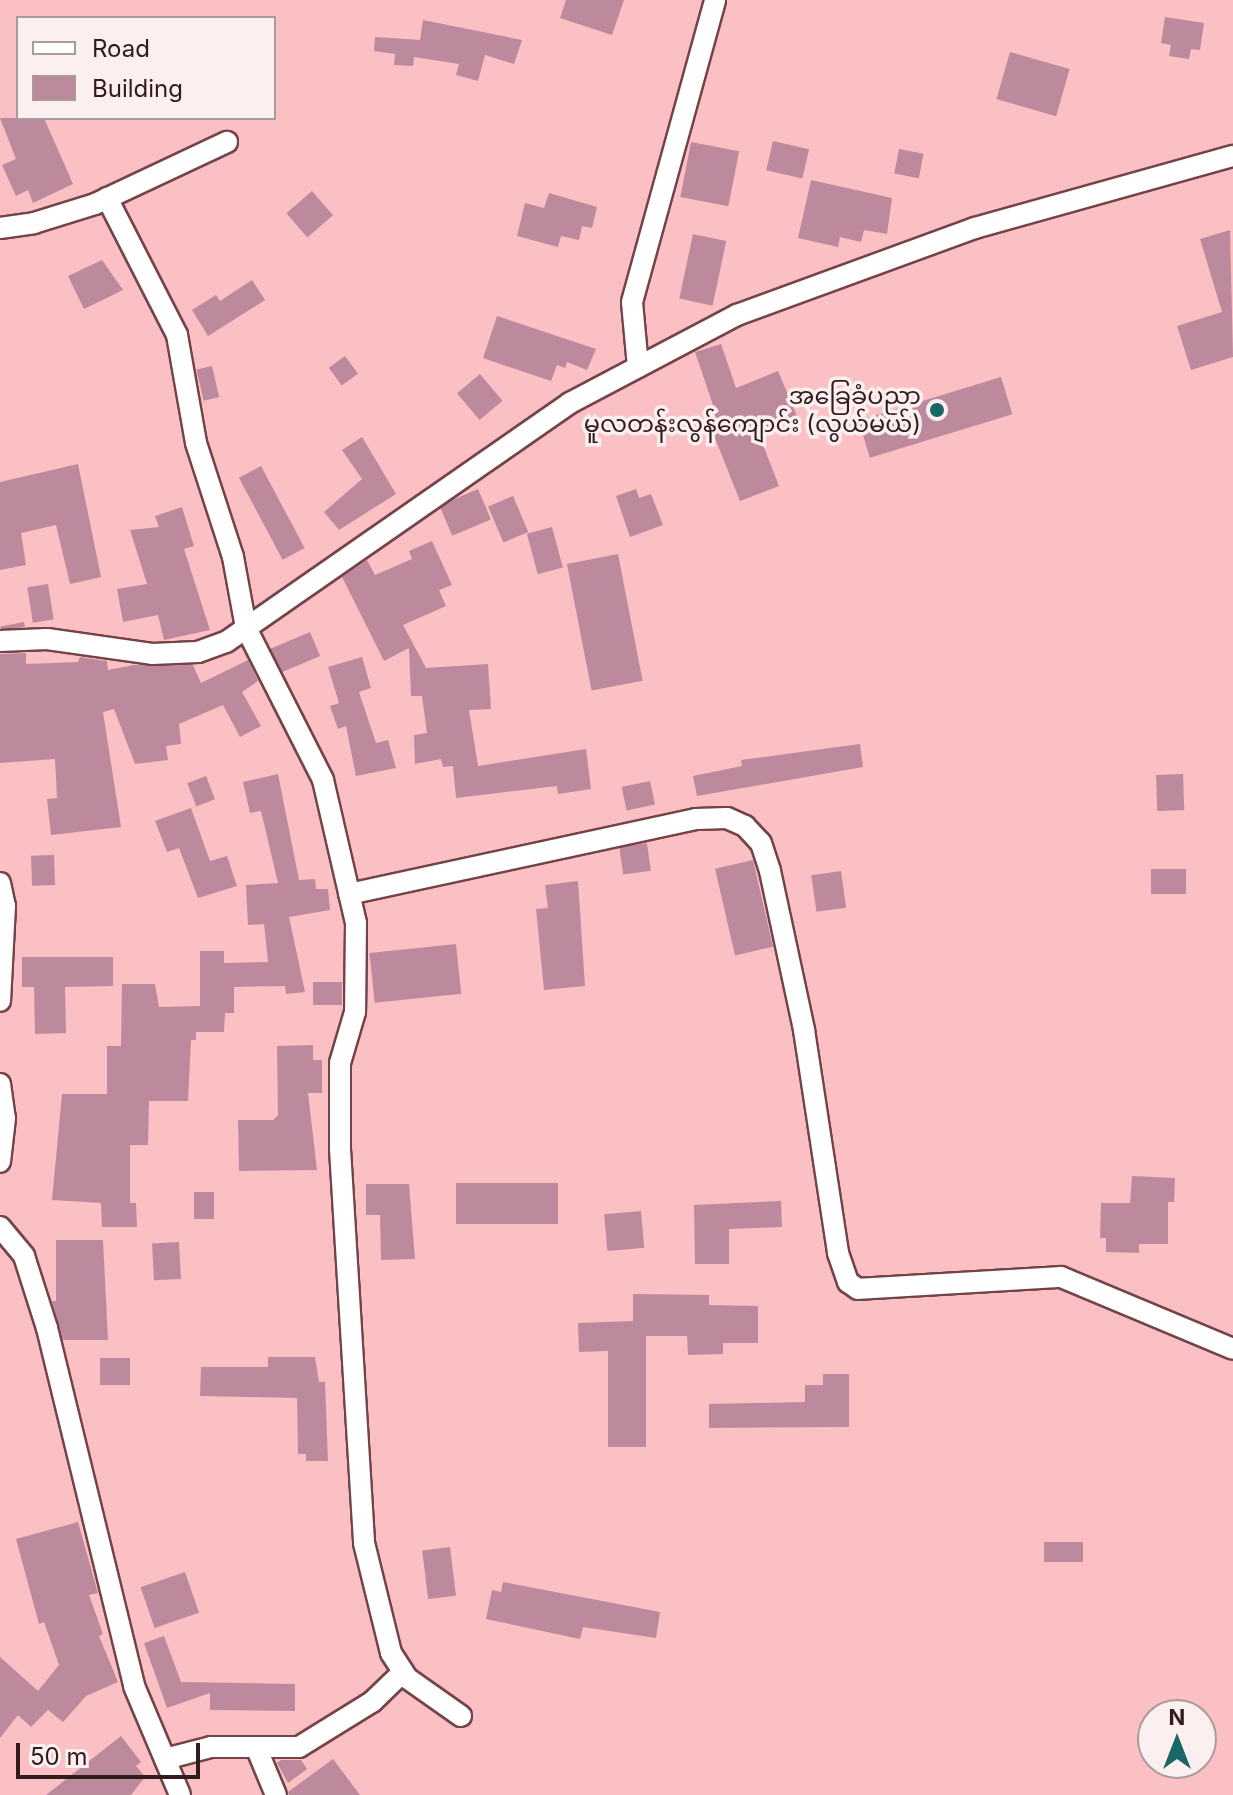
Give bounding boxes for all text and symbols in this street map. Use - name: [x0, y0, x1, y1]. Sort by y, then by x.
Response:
- legend: [16, 16, 276, 120]
- text: Road: [92, 34, 150, 63]
- text: Building: [92, 74, 183, 103]
- place label: အခြေခံပညာ မူလတန်းလွန်ကျောင်း (လွယ်မယ်): [584, 382, 921, 438]
- marker: အခြေခံပညာ မူလတန်းလွန်ကျောင်း (လွယ်မယ်): [928, 401, 946, 419]
- north arrow: [1137, 1699, 1217, 1779]
- text: N: [1169, 1704, 1185, 1730]
- scale bar: [20, 1727, 204, 1777]
- text: 50 m: [30, 1742, 88, 1771]

